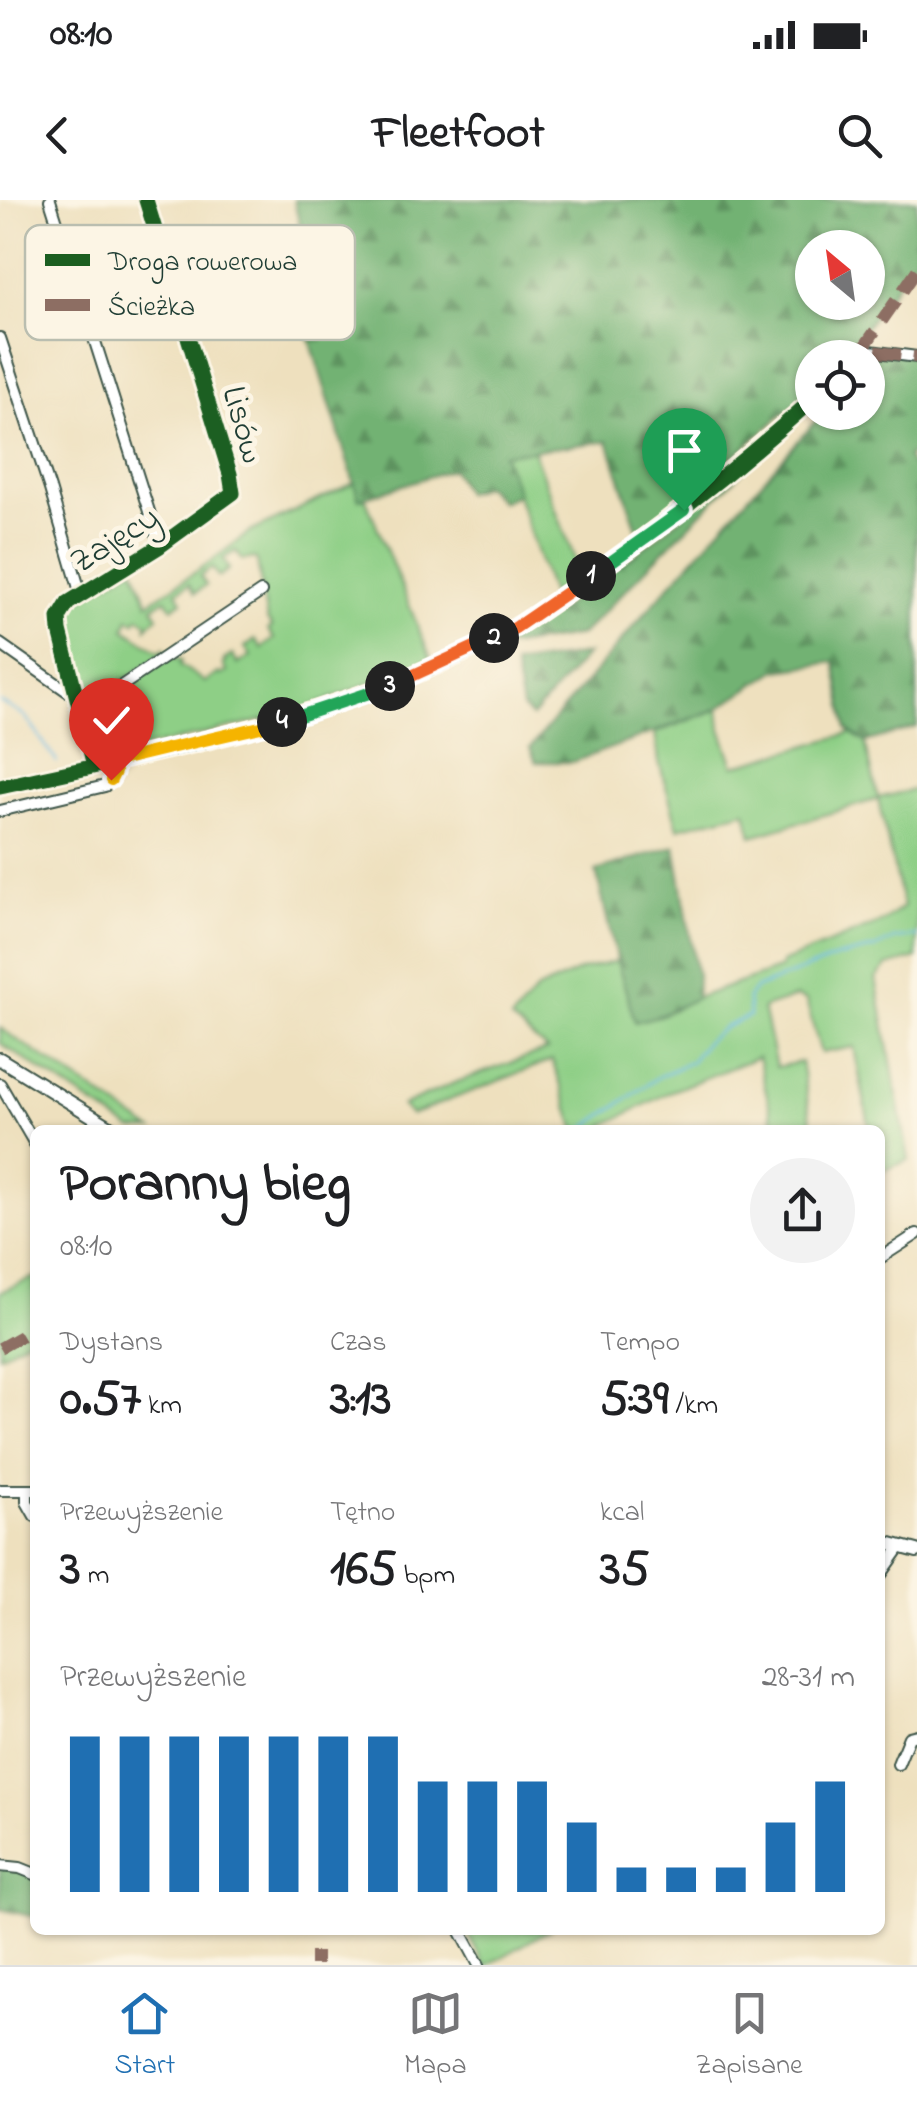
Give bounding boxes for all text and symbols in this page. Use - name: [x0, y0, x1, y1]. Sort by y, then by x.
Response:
- text: 08:10: [50, 7, 112, 63]
- text: Fleetfoot: [372, 102, 545, 168]
- icon: back: [30, 108, 85, 163]
- icon: search: [832, 108, 887, 163]
- legend: [25, 225, 355, 340]
- north arrow: [795, 230, 885, 320]
- map controls: [795, 230, 885, 430]
- text: Droga rowerowa: [107, 243, 297, 284]
- text: Ścieżka: [108, 288, 195, 329]
- button: locate: [795, 340, 885, 430]
- street label: Lisów: [206, 380, 277, 470]
- pin: [642, 408, 727, 511]
- icon: arrive: [657, 423, 712, 478]
- street label: Zajęcy: [61, 494, 170, 588]
- pin: 1: [566, 551, 616, 601]
- text: 1: [587, 555, 595, 596]
- pin: 2: [469, 613, 519, 663]
- text: 2: [487, 617, 501, 658]
- pin: 3: [365, 661, 415, 711]
- text: 3: [384, 665, 396, 706]
- pin: [69, 678, 154, 781]
- icon: check: [84, 693, 139, 748]
- pin: 4: [257, 697, 307, 747]
- text: 4: [276, 701, 288, 742]
- text: Poranny bieg: [60, 1146, 351, 1226]
- button: share: [750, 1158, 855, 1263]
- text: 08:10: [60, 1224, 113, 1271]
- text: Dystans: [60, 1323, 163, 1364]
- text: Czas: [330, 1323, 386, 1364]
- text: Tempo: [600, 1323, 680, 1364]
- text: 0.57: [60, 1364, 141, 1437]
- text: 3:13: [330, 1364, 391, 1437]
- text: 5:39: [600, 1364, 669, 1437]
- text: km: [141, 1386, 182, 1427]
- text: /km: [669, 1386, 718, 1427]
- text: Przewyższenie: [60, 1493, 223, 1534]
- text: Tętno: [330, 1493, 395, 1534]
- text: kcal: [600, 1493, 645, 1534]
- text: 3: [60, 1534, 81, 1607]
- text: 165: [330, 1534, 397, 1607]
- text: 35: [600, 1534, 649, 1607]
- text: m: [81, 1556, 109, 1597]
- text: bpm: [397, 1556, 455, 1597]
- text: Przewyższenie: [60, 1655, 246, 1702]
- text: 28–31 m: [762, 1655, 855, 1702]
- tab: Start: [114, 1986, 175, 2087]
- tab: Mapa: [404, 1986, 467, 2087]
- tab: Zapisane: [695, 1986, 803, 2087]

